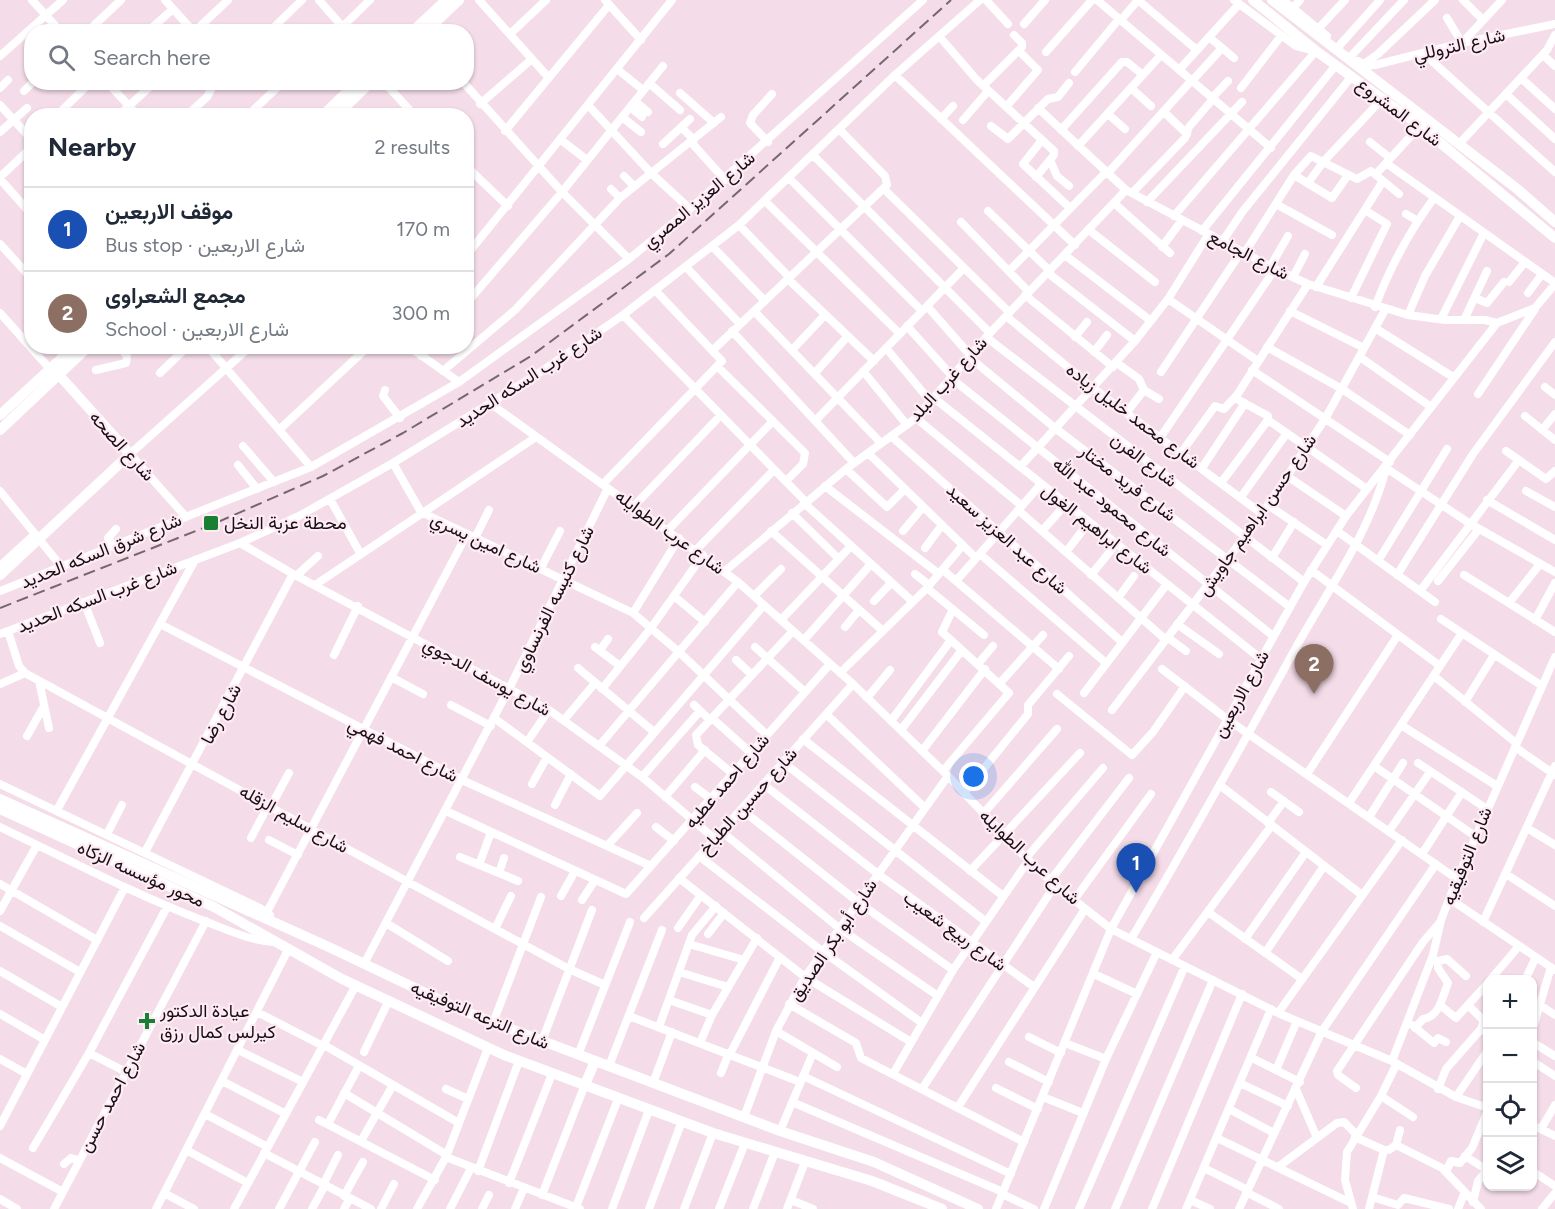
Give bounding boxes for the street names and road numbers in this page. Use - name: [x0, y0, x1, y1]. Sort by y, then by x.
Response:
- street label: شارع التروللي: [1411, 24, 1508, 70]
- street label: شارع المشروع: [1351, 73, 1446, 152]
- street label: شارع العزيز المصري: [638, 147, 762, 256]
- street label: شارع الجامع: [1205, 225, 1293, 286]
- street label: شارع غرب السكه الحديد: [452, 322, 607, 433]
- street label: شارع غرب البلد: [904, 332, 993, 427]
- street label: شارع محمد خليل زياده: [1061, 359, 1204, 474]
- street label: شارع الصحه: [84, 406, 159, 486]
- street label: شارع الفرن: [1106, 428, 1182, 493]
- street label: شارع حسن ابراهيم جاويش: [1193, 430, 1322, 601]
- street label: شارع فريد مختار: [1074, 439, 1181, 527]
- street label: شارع محمود عبد الله: [1048, 452, 1176, 562]
- street label: شارع عبد العزيز سعيد: [941, 479, 1072, 600]
- street label: شارع ابراهيم الغول: [1037, 479, 1157, 580]
- street label: شارع عرب الطوايله: [610, 485, 729, 580]
- street label: شارع امين يسري: [426, 508, 545, 582]
- street label: شارع شرق السكه الحديد: [17, 509, 185, 594]
- street label: شارع كنيسه الفرنساوي: [509, 522, 603, 677]
- street label: شارع غرب السكه الحديد: [14, 556, 181, 639]
- street label: شارع يوسف الدجوي: [418, 633, 555, 725]
- street label: شارع الاربعين: [1208, 646, 1275, 742]
- street label: شارع رضا: [196, 680, 247, 748]
- street label: شارع احمد فهمي: [342, 713, 462, 791]
- street label: شارع احمد عطيه: [680, 729, 775, 834]
- street label: شارع حسين الطباخ: [694, 743, 803, 860]
- street label: شارع سليم الزقله: [235, 780, 352, 859]
- street label: شارع التوفيقيه: [1437, 804, 1498, 909]
- street label: شارع عرب الطوايله: [974, 805, 1085, 910]
- street label: محور مؤسسه الزكاه: [74, 836, 208, 912]
- street label: شارع أبو بكر الصديق: [784, 875, 883, 1006]
- street label: شارع ربيع شعيب: [899, 886, 1011, 977]
- street label: شارع الترعه التوفيقيه: [407, 976, 553, 1055]
- street label: شارع احمد حسن: [74, 1038, 151, 1156]

